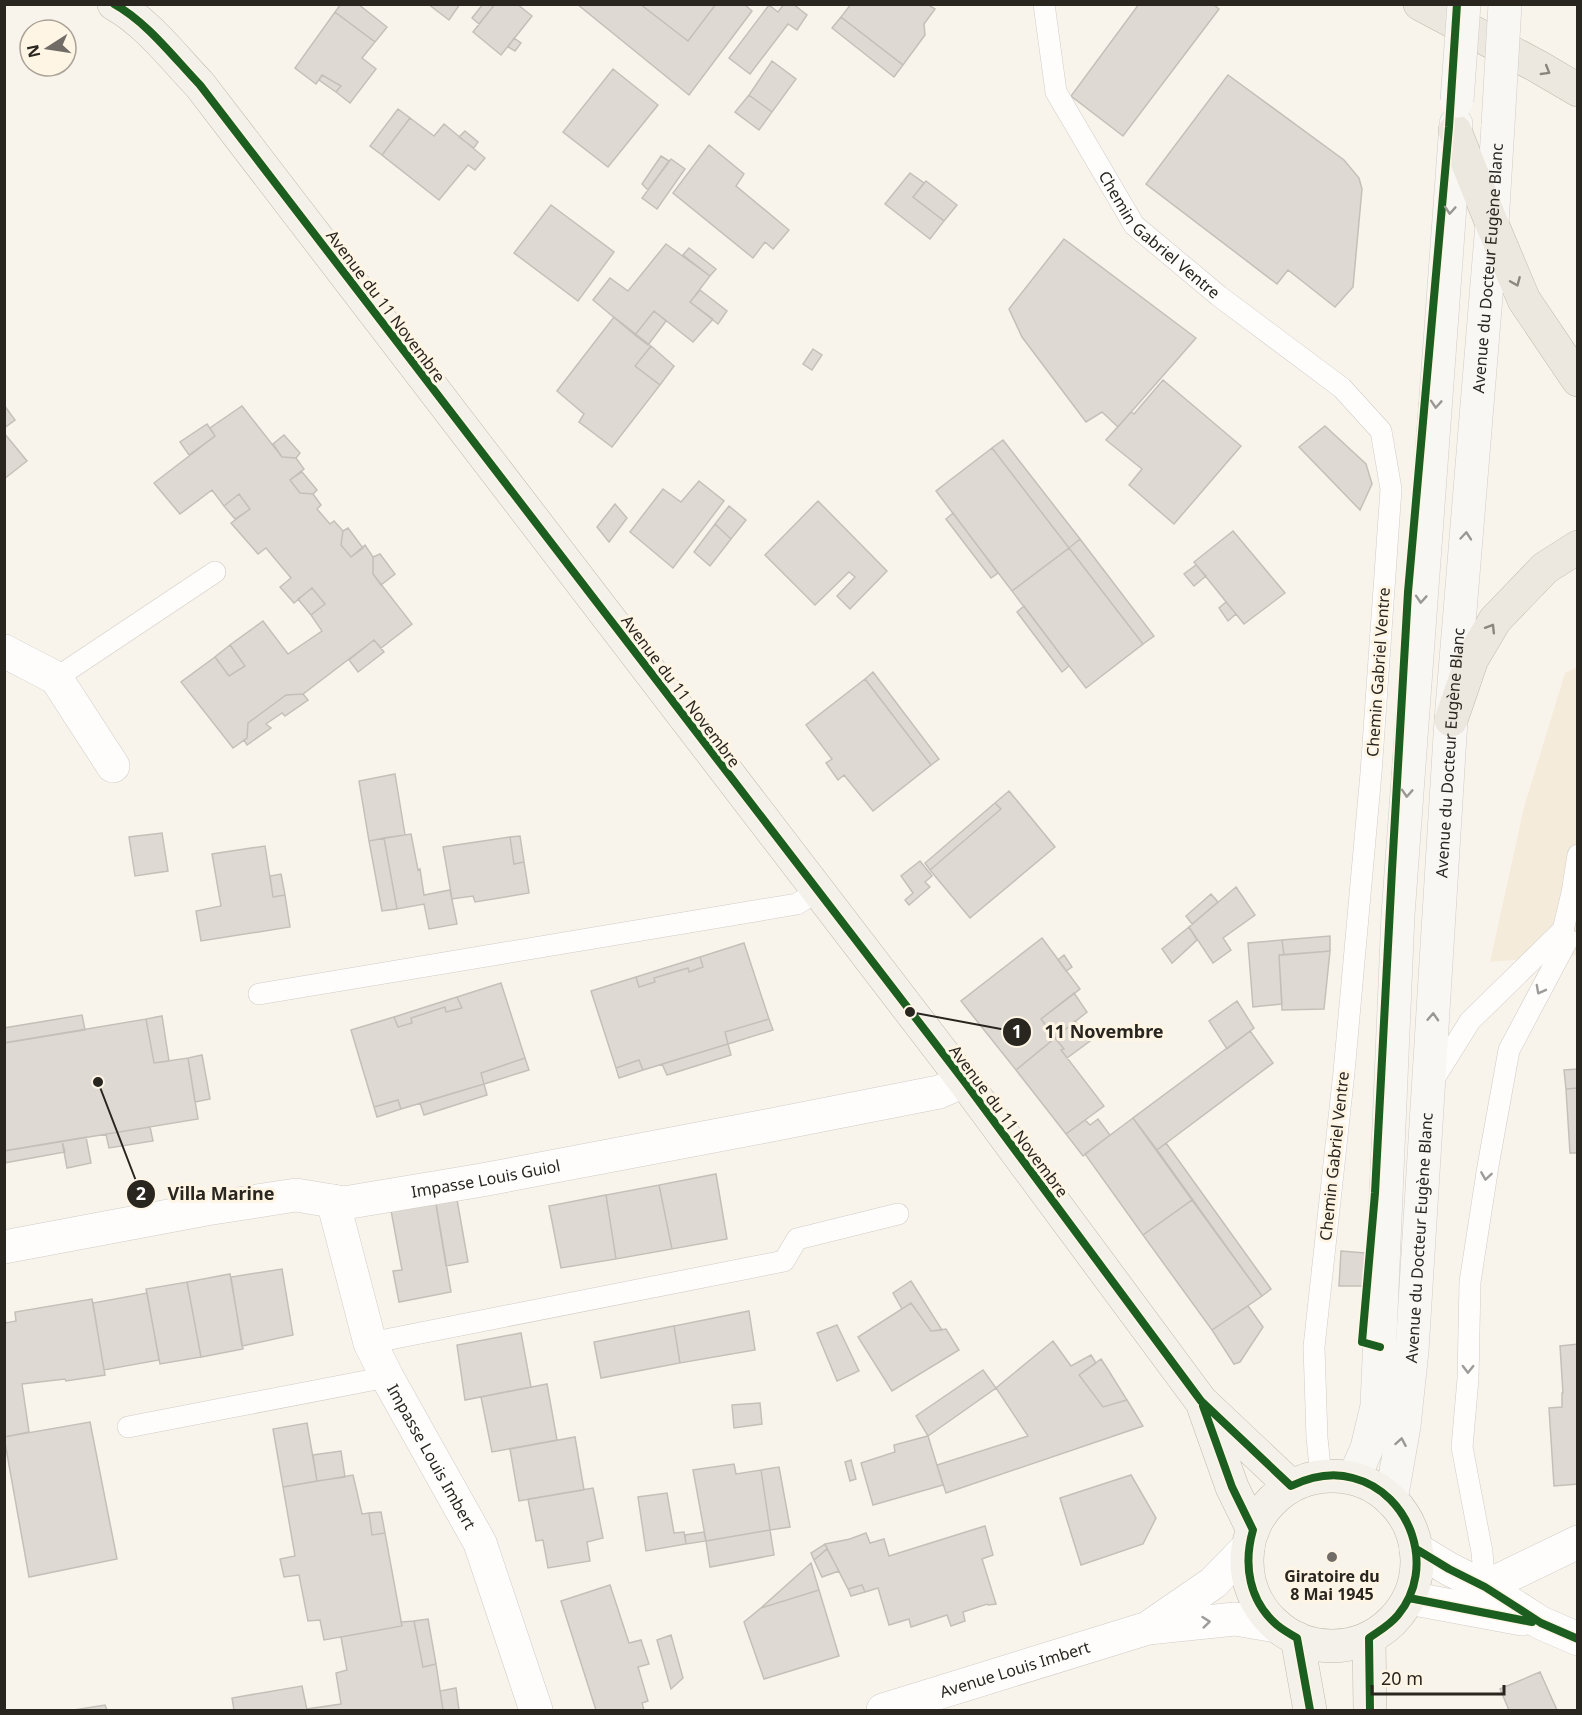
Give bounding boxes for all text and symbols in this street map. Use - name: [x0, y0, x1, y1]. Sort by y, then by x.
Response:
- north arrow: [18, 18, 78, 78]
- text: N: [21, 42, 45, 60]
- one-way arrow: [1540, 64, 1550, 76]
- street label: Avenue du Docteur Eugène Blanc: [1467, 142, 1508, 394]
- street label: Chemin Gabriel Ventre: [1094, 167, 1225, 303]
- one-way arrow: [1443, 205, 1456, 214]
- street label: Avenue du 11 Novembre: [321, 225, 451, 387]
- one-way arrow: [1509, 276, 1521, 287]
- one-way arrow: [1429, 400, 1442, 409]
- one-way arrow: [1459, 532, 1472, 541]
- street label: Chemin Gabriel Ventre: [1361, 586, 1395, 758]
- one-way arrow: [1415, 594, 1428, 603]
- street label: Avenue du 11 Novembre: [616, 610, 746, 772]
- one-way arrow: [1483, 624, 1495, 634]
- street label: Avenue du Docteur Eugène Blanc: [1430, 627, 1470, 878]
- one-way arrow: [1401, 789, 1414, 798]
- one-way arrow: [1536, 984, 1547, 995]
- one-way arrow: [1426, 1013, 1439, 1022]
- callout: 11 Novembre: [1002, 1014, 1175, 1050]
- text: 1: [1012, 1019, 1022, 1043]
- text: 11 Novembre: [1044, 1019, 1164, 1043]
- street label: Avenue du 11 Novembre: [944, 1040, 1074, 1202]
- street label: Chemin Gabriel Ventre: [1314, 1070, 1354, 1242]
- street label: Avenue du Docteur Eugène Blanc: [1400, 1112, 1438, 1364]
- street label: Impasse Louis Guiol: [409, 1154, 562, 1203]
- one-way arrow: [1481, 1171, 1493, 1180]
- callout: Villa Marine: [126, 1176, 286, 1212]
- text: 2: [136, 1181, 146, 1205]
- text: Villa Marine: [168, 1181, 274, 1205]
- one-way arrow: [1462, 1365, 1475, 1374]
- street label: Impasse Louis Imbert: [382, 1380, 481, 1533]
- one-way arrow: [1394, 1437, 1407, 1447]
- marker: Giratoire du 8 Mai 1945: [1325, 1550, 1339, 1564]
- place label: Giratoire du 8 Mai 1945: [1284, 1565, 1380, 1605]
- one-way arrow: [1201, 1616, 1210, 1629]
- street label: Avenue Louis Imbert: [937, 1636, 1093, 1703]
- scale bar: [1372, 1658, 1504, 1696]
- text: 20 m: [1381, 1666, 1423, 1690]

